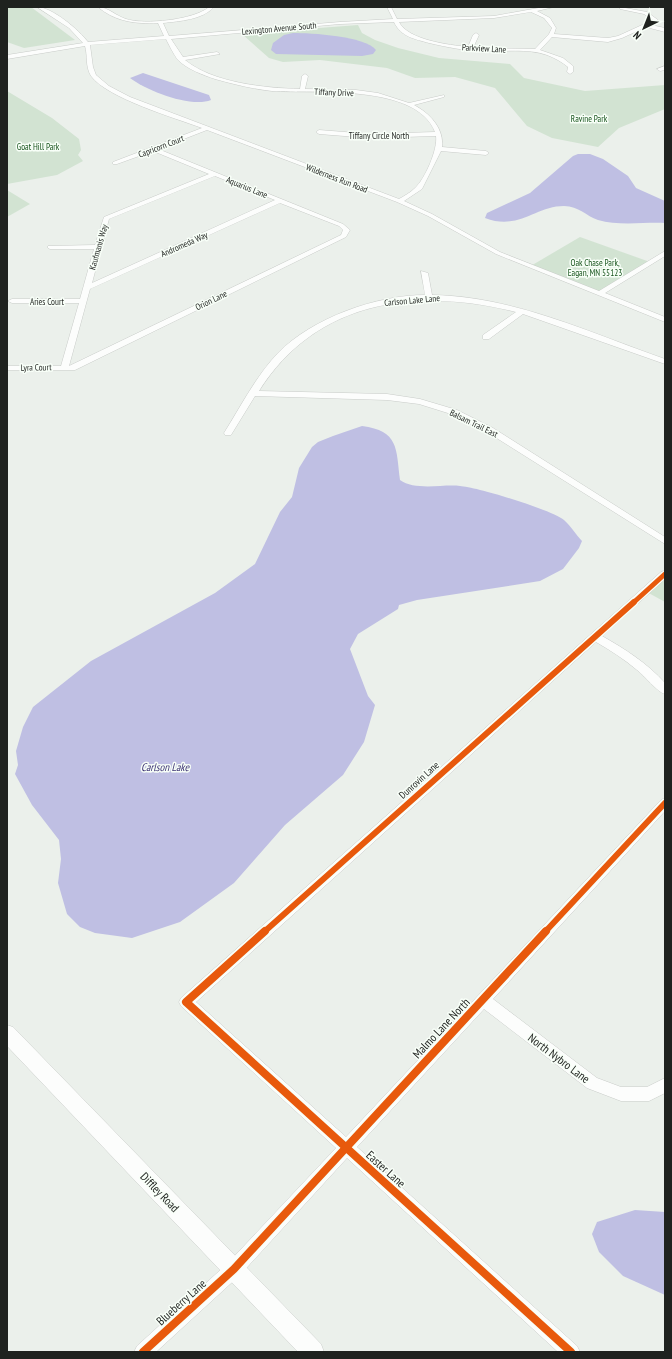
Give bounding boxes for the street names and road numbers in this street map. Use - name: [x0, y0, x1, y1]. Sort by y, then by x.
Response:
- street label: Lexington Avenue South: [241, 19, 317, 37]
- street label: Parkview Lane: [462, 41, 507, 55]
- street label: Tiffany Drive: [314, 86, 354, 98]
- street label: Tiffany Circle North: [349, 130, 409, 141]
- street label: Capricorn Court: [137, 132, 186, 160]
- street label: Wilderness Run Road: [305, 161, 370, 195]
- street label: Aquarius Lane: [225, 174, 270, 200]
- street label: Kaufmanis Way: [86, 222, 110, 271]
- street label: Andromeda Way: [159, 229, 210, 259]
- street label: Orion Lane: [193, 287, 229, 312]
- street label: Carlson Lake Lane: [384, 292, 441, 308]
- street label: Aries Court: [30, 296, 65, 307]
- street label: Lyra Court: [20, 361, 52, 373]
- street label: Balsam Trail East: [448, 407, 500, 440]
- street label: Dunrovin Lane: [396, 758, 442, 802]
- street label: Malmo Lane North: [409, 995, 473, 1061]
- street label: North Nybro Lane: [525, 1030, 593, 1086]
- street label: Easter Lane: [363, 1147, 409, 1191]
- street label: Diffley Road: [137, 1169, 183, 1215]
- street label: Blueberry Lane: [153, 1276, 209, 1328]

